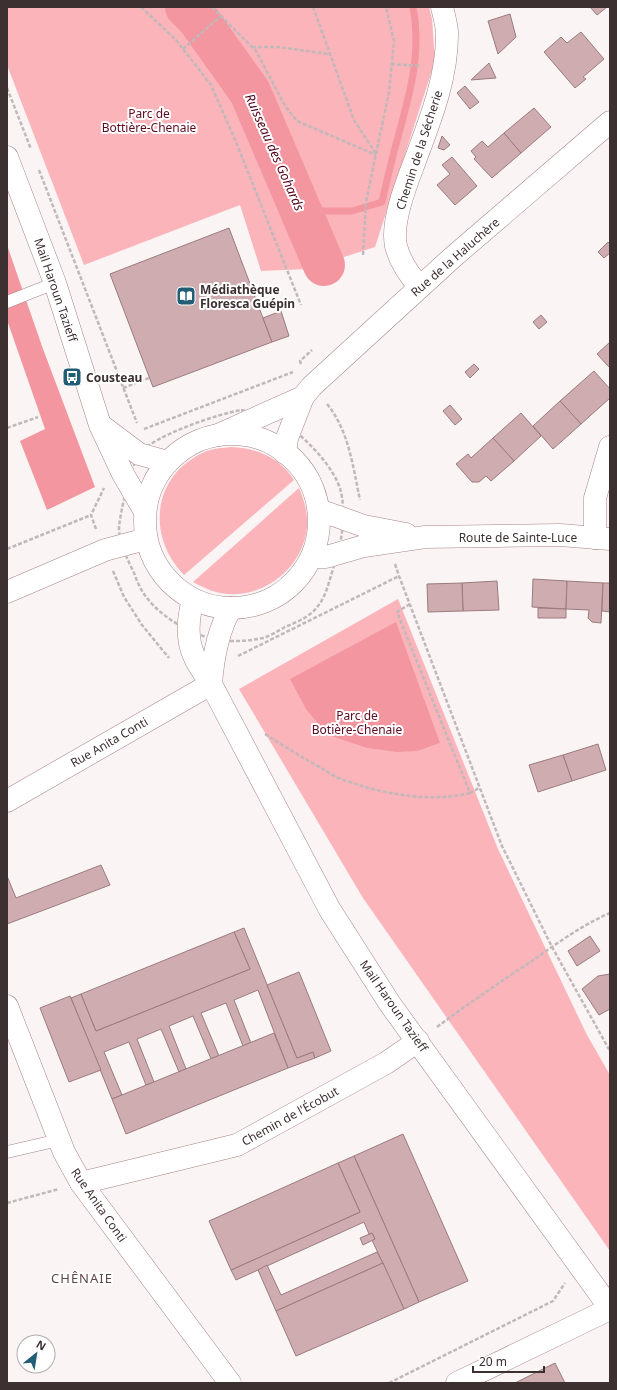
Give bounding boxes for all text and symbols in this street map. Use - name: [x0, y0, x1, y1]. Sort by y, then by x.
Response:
- street label: Chemin de la Sécherie: [392, 88, 446, 212]
- water label: Ruisseau des Gohards: [241, 91, 309, 214]
- park label: Parc de Bottière-Chenaie: [102, 105, 197, 136]
- street label: Rue de la Haluchère: [407, 214, 503, 300]
- street label: Mail Haroun Tazieff: [30, 236, 82, 345]
- place label: Médiathèque Floresca Guépin: [200, 281, 295, 312]
- library icon: Médiathèque Floresca Guépin: [175, 285, 197, 307]
- bus stop icon: Cousteau: [61, 366, 83, 388]
- place label: Cousteau: [86, 369, 142, 386]
- street label: Route de Sainte-Luce: [459, 529, 578, 546]
- park label: Parc de Botière-Chenaie: [312, 707, 402, 738]
- street label: Rue Anita Conti: [67, 713, 151, 771]
- street label: Mail Haroun Tazieff: [356, 957, 433, 1056]
- street label: Chemin de l'Écobut: [238, 1082, 342, 1150]
- street label: Rue Anita Conti: [67, 1165, 131, 1245]
- district label: CHÊNAIE: [51, 1269, 113, 1287]
- north arrow: [16, 1334, 56, 1374]
- text: N: [34, 1336, 49, 1354]
- scale bar: [473, 1348, 544, 1374]
- text: 20 m: [479, 1353, 507, 1370]

